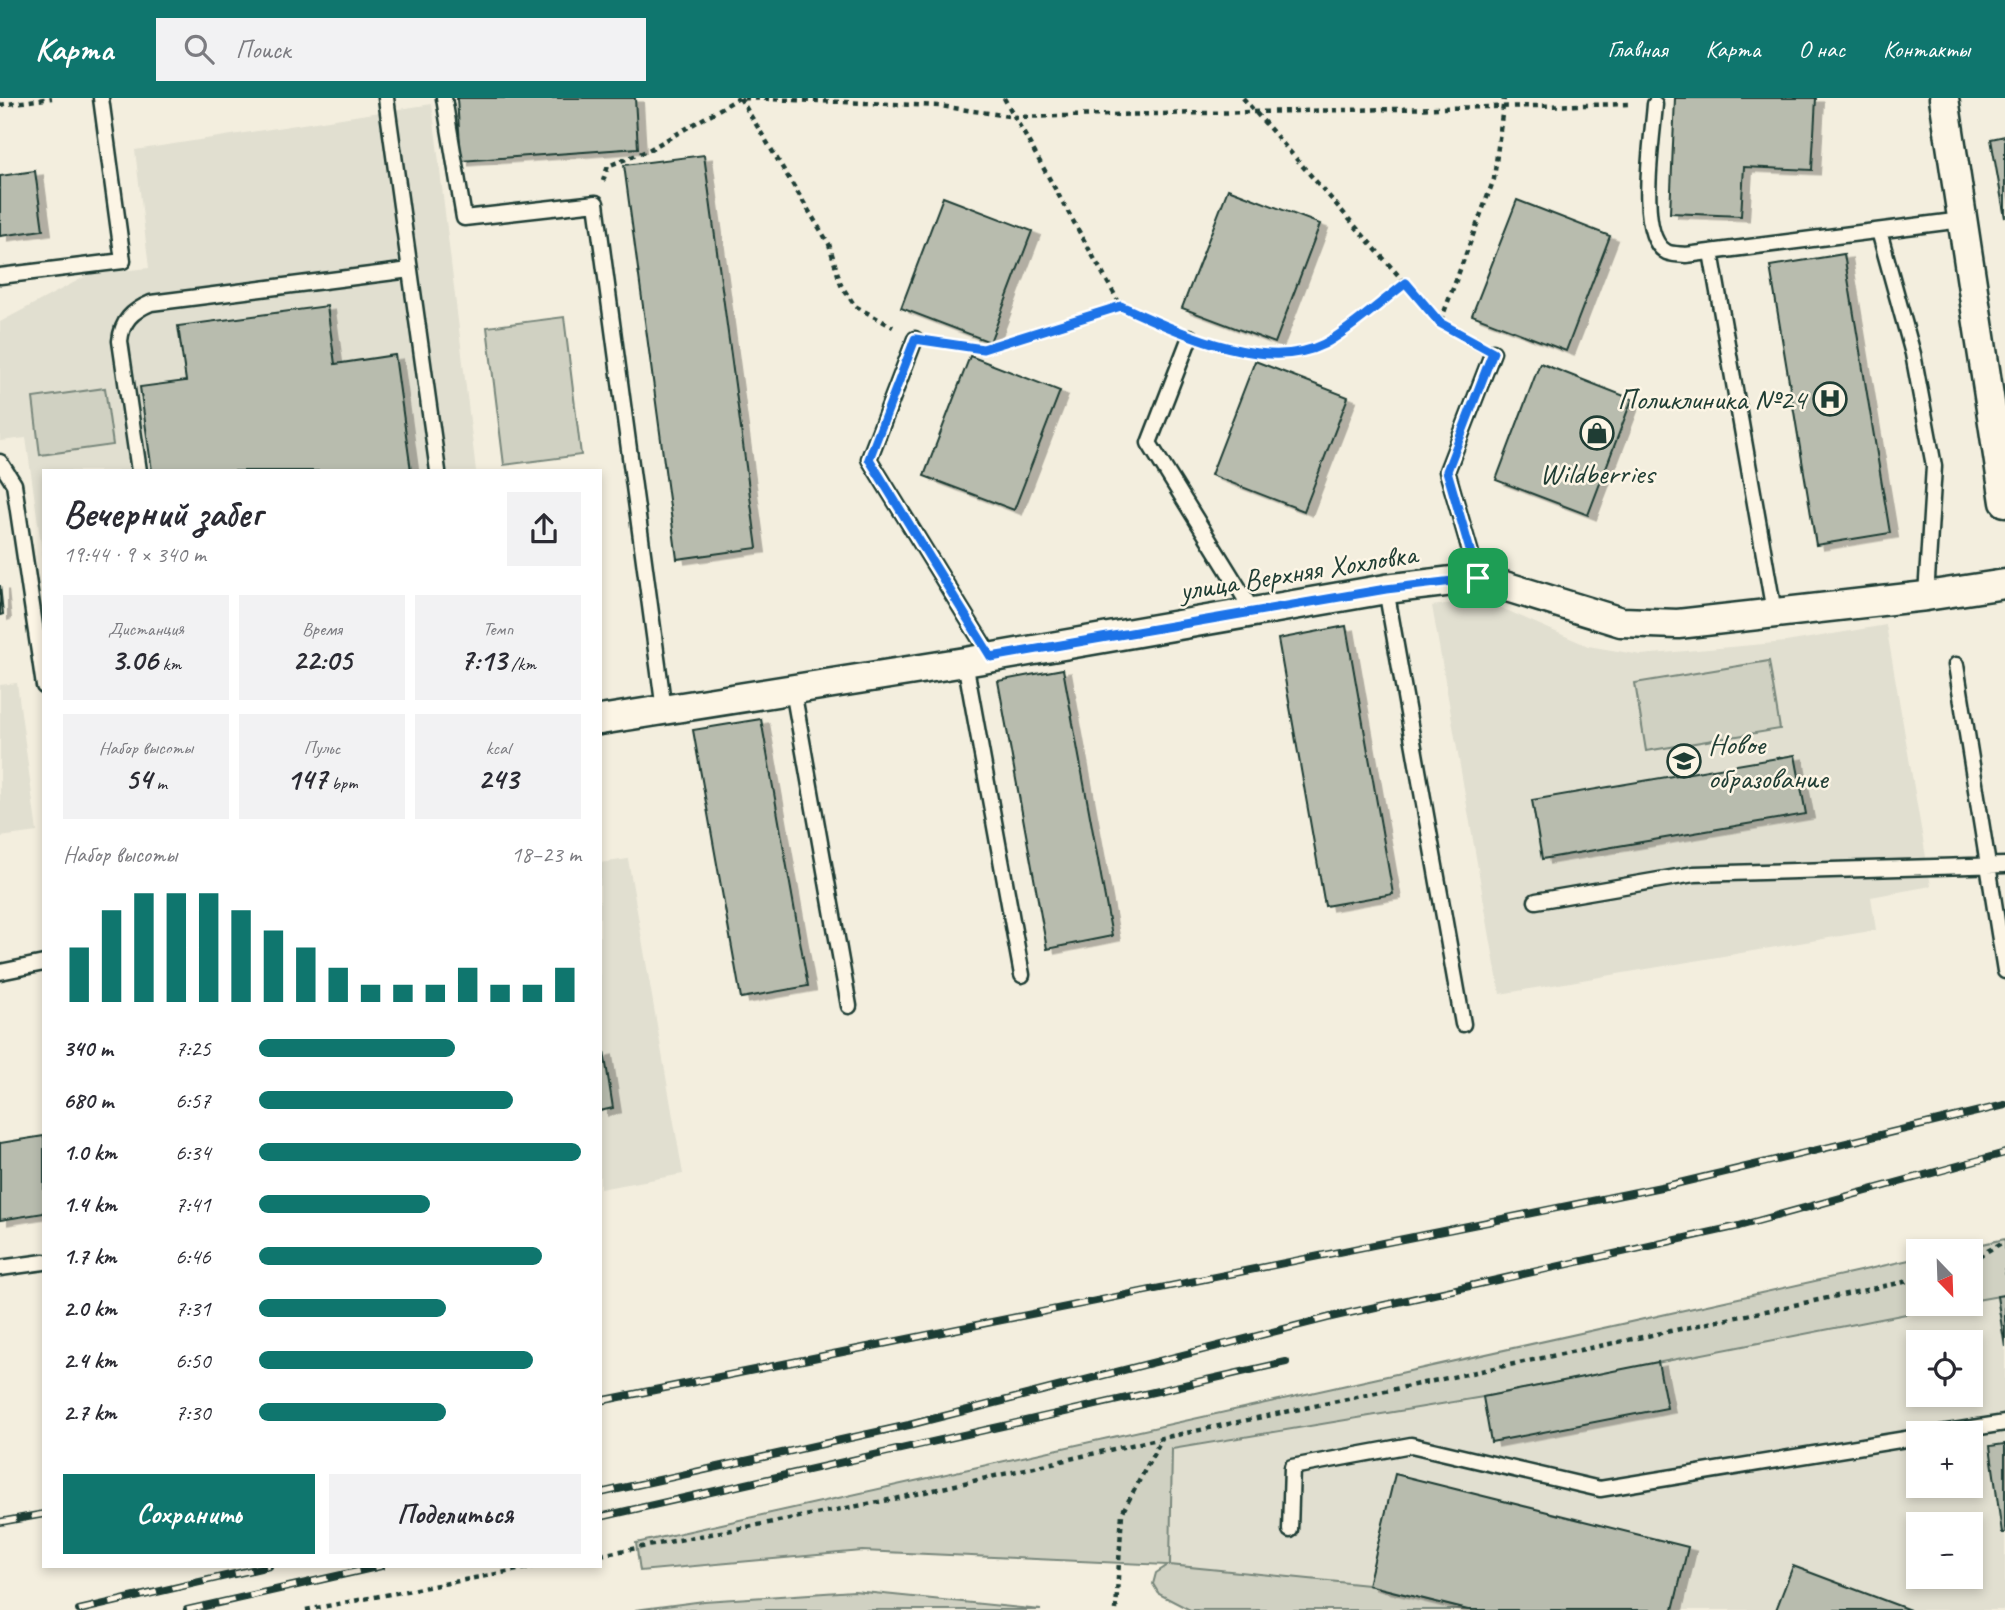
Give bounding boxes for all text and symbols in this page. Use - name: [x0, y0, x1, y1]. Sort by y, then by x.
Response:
- search box: [156, 18, 646, 81]
- text: Карта: [35, 28, 114, 70]
- icon: search: [180, 30, 218, 68]
- text: Поиск: [236, 33, 290, 66]
- text: Главная: [1607, 34, 1668, 64]
- text: Карта: [1706, 34, 1760, 64]
- text: О нас: [1798, 34, 1845, 64]
- text: Контакты: [1883, 34, 1970, 64]
- place label: Поликлиника №24: [1617, 380, 1808, 418]
- hospital icon: Поликлиника №24: [1811, 380, 1849, 418]
- shop icon: Wildberries: [1578, 414, 1616, 452]
- place label: Wildberries: [1540, 454, 1657, 492]
- text: Вечерний забег: [63, 490, 262, 537]
- button: share: [507, 492, 581, 566]
- street label: улица Верхняя Хохловка: [1175, 534, 1422, 610]
- text: 19:44 · 9 × 340 m: [63, 540, 206, 569]
- pin: [1448, 548, 1508, 608]
- icon: arrive: [1459, 559, 1497, 597]
- text: Дистанция: [108, 617, 184, 641]
- text: Время: [302, 617, 342, 641]
- text: Темп: [483, 617, 513, 641]
- text: 3.06: [111, 641, 158, 679]
- text: 22:05: [292, 641, 352, 679]
- text: 7:13: [460, 641, 506, 679]
- text: km: [158, 652, 181, 676]
- text: /km: [506, 652, 536, 676]
- place label: Новое образование: [1708, 725, 1830, 797]
- text: Набор высоты: [99, 736, 193, 760]
- text: Пульс: [304, 736, 340, 760]
- text: kcal: [485, 736, 511, 760]
- school or university icon: Новое образование: [1665, 742, 1703, 780]
- text: 54: [125, 760, 152, 798]
- text: 147: [286, 760, 327, 798]
- text: 243: [478, 760, 518, 798]
- text: m: [152, 771, 167, 795]
- text: bpm: [327, 771, 358, 795]
- text: Набор высоты: [63, 840, 177, 869]
- text: 18–23 m: [511, 840, 581, 869]
- text: 340 m: [63, 1034, 113, 1063]
- text: 7:25: [175, 1034, 211, 1063]
- text: 680 m: [63, 1086, 113, 1115]
- text: 6:57: [175, 1086, 211, 1115]
- text: 1.0 km: [63, 1138, 117, 1167]
- text: 6:34: [175, 1138, 211, 1167]
- text: 1.4 km: [63, 1190, 117, 1219]
- text: 7:41: [175, 1190, 211, 1219]
- north arrow: [1906, 1239, 1983, 1316]
- map controls: [1906, 1239, 1983, 1589]
- text: 1.7 km: [63, 1242, 116, 1271]
- text: 6:46: [175, 1242, 211, 1271]
- text: 2.0 km: [63, 1294, 117, 1323]
- text: 7:31: [175, 1294, 211, 1323]
- button: locate: [1906, 1330, 1983, 1407]
- text: 2.4 km: [63, 1346, 117, 1375]
- text: 6:50: [175, 1346, 211, 1375]
- text: 2.7 km: [63, 1398, 116, 1427]
- text: 7:30: [175, 1398, 211, 1427]
- button: +: [1906, 1421, 1983, 1498]
- button: Сохранить: [63, 1474, 315, 1554]
- button: Поделиться: [329, 1474, 581, 1554]
- button: −: [1906, 1512, 1983, 1589]

